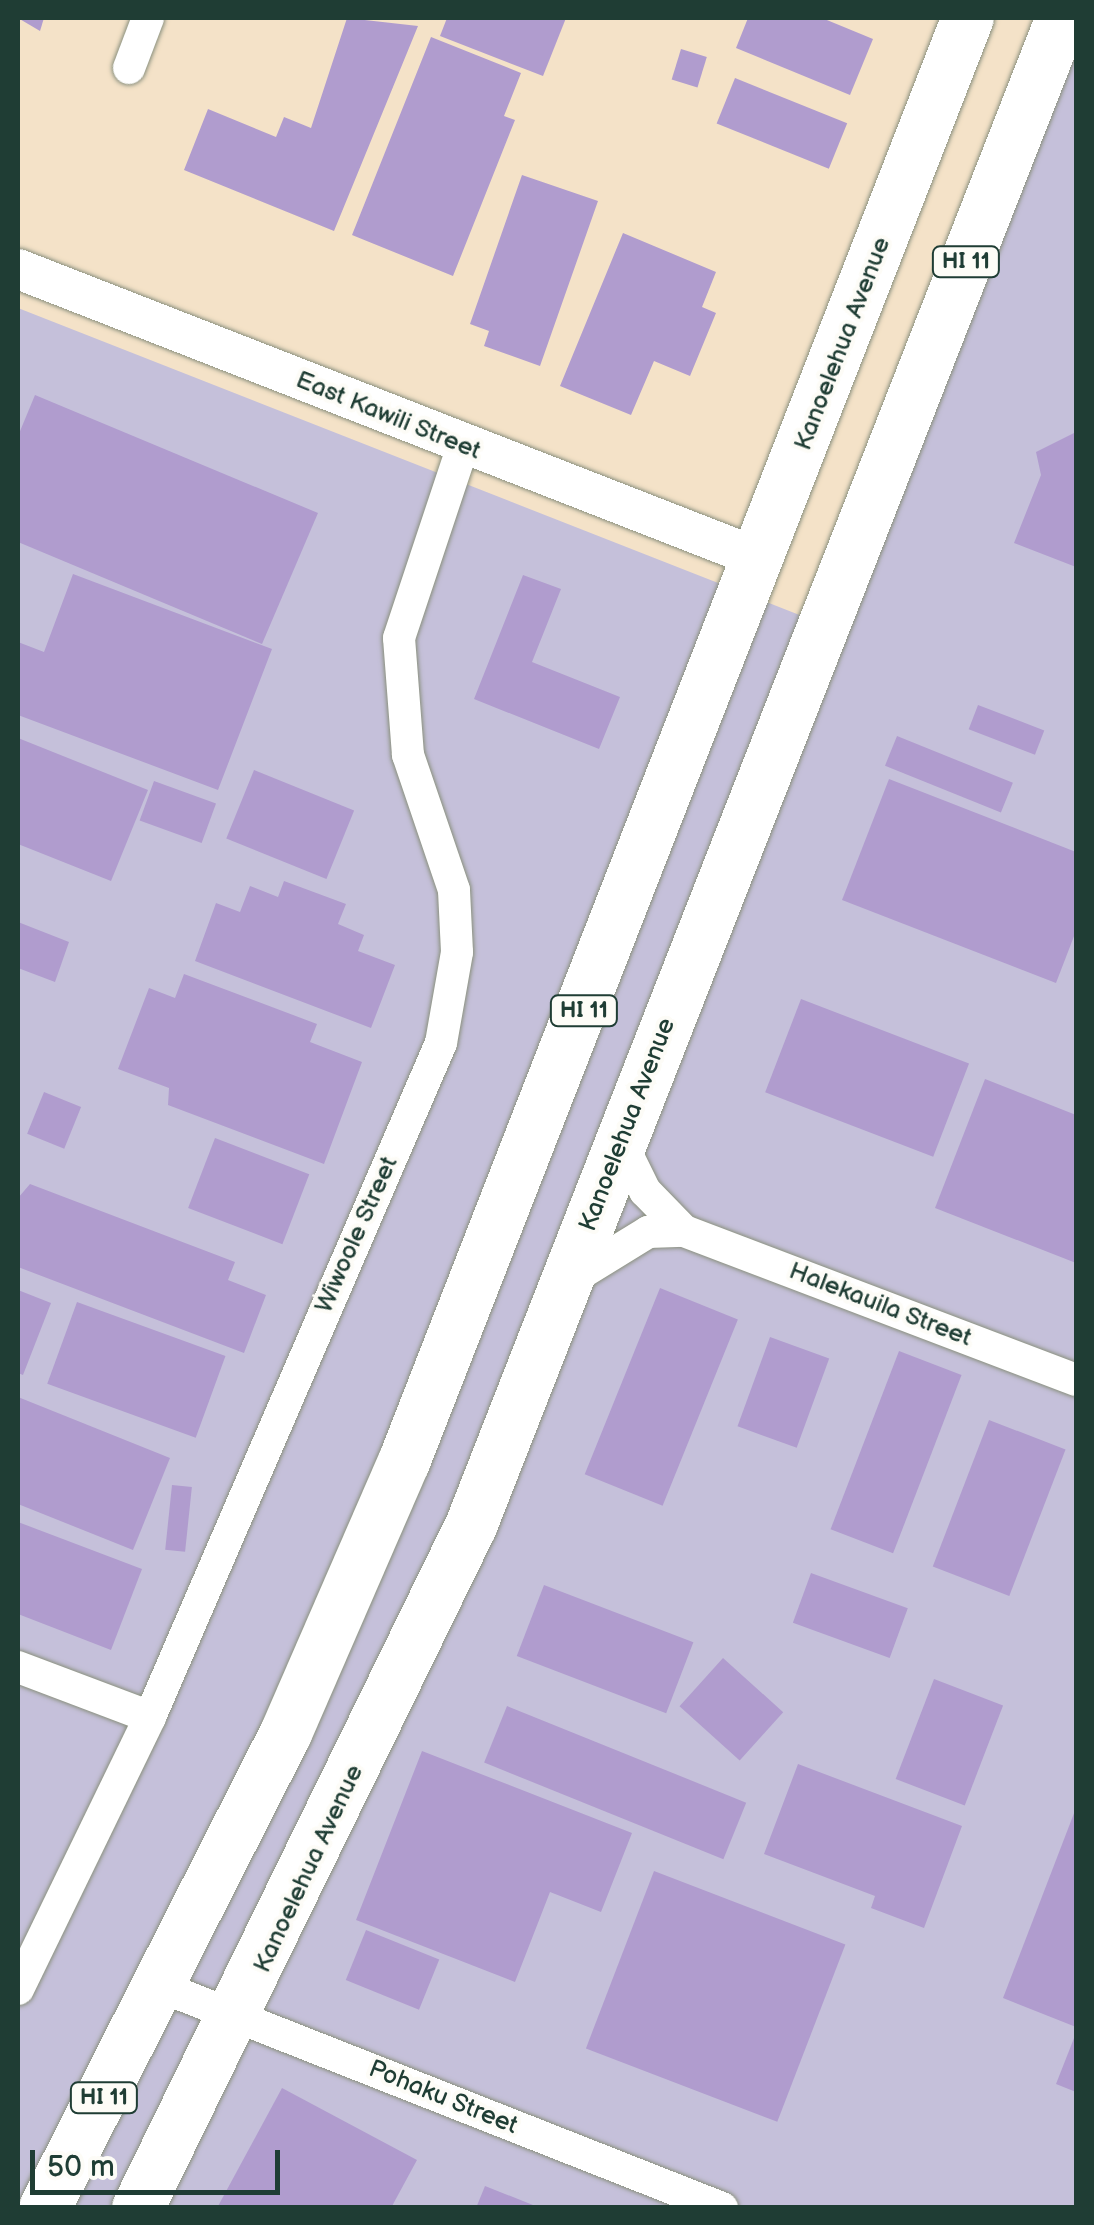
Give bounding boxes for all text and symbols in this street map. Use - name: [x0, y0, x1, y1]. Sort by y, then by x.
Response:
- street label: Kanoelehua Avenue: [789, 233, 897, 455]
- road number: HI 11: [931, 245, 1001, 279]
- street label: East Kawili Street: [291, 365, 485, 467]
- road number: HI 11: [549, 994, 619, 1028]
- street label: Kanoelehua Avenue: [574, 1014, 682, 1236]
- street label: Wiwoole Street: [309, 1152, 405, 1318]
- street label: Halekauila Street: [784, 1256, 976, 1354]
- street label: Kanoelehua Avenue: [248, 1760, 370, 1978]
- street label: Pohaku Street: [364, 2054, 522, 2142]
- road number: HI 11: [69, 2081, 139, 2115]
- scale bar: [35, 2130, 285, 2192]
- text: 50 m: [47, 2149, 115, 2185]

